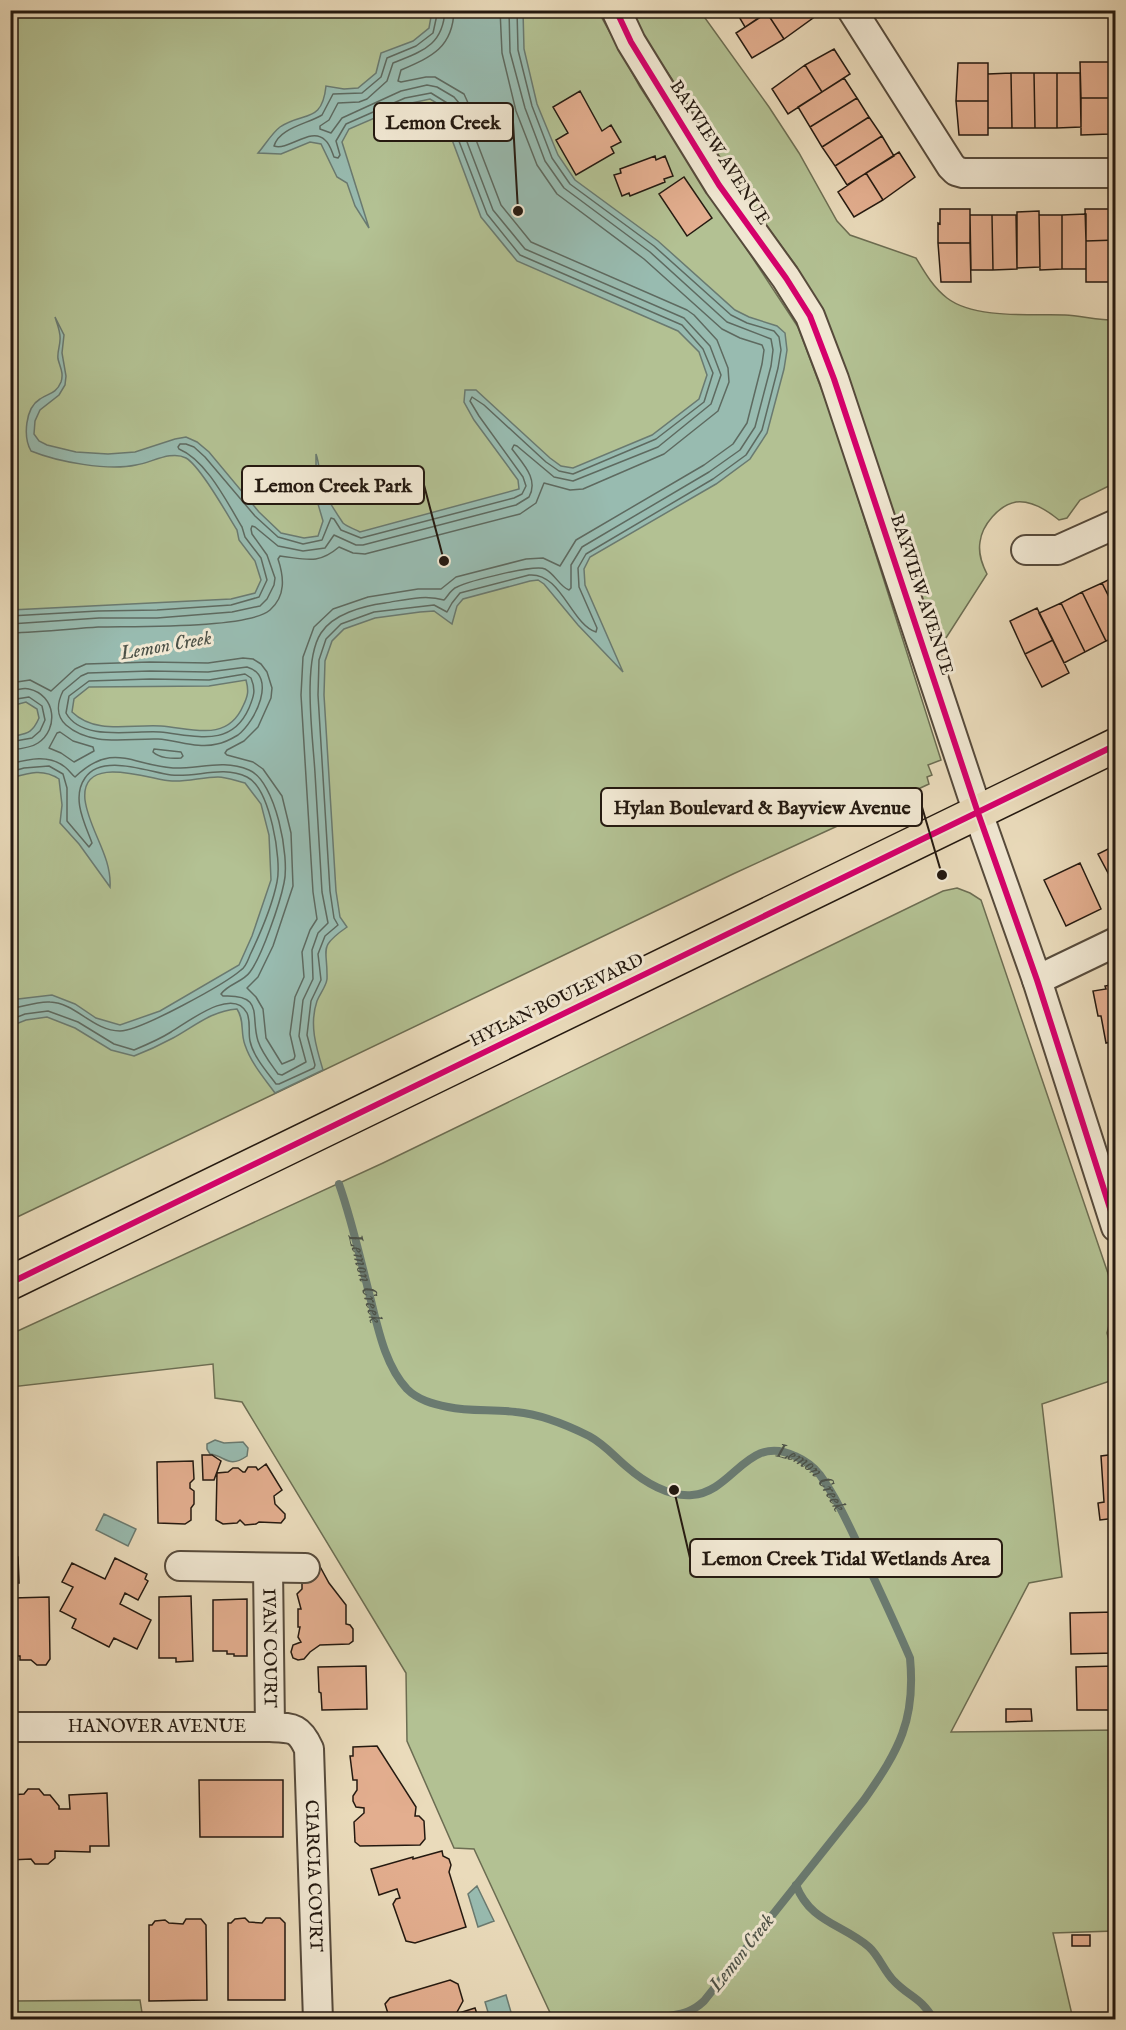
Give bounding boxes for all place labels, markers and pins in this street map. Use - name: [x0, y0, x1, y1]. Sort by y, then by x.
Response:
- callout: Lemon Creek: [374, 103, 513, 141]
- callout: Lemon Creek Park: [242, 466, 424, 504]
- callout: Hylan Boulevard & Bayview Avenue: [601, 788, 922, 826]
- callout: Lemon Creek Tidal Wetlands Area: [690, 1539, 1002, 1577]

